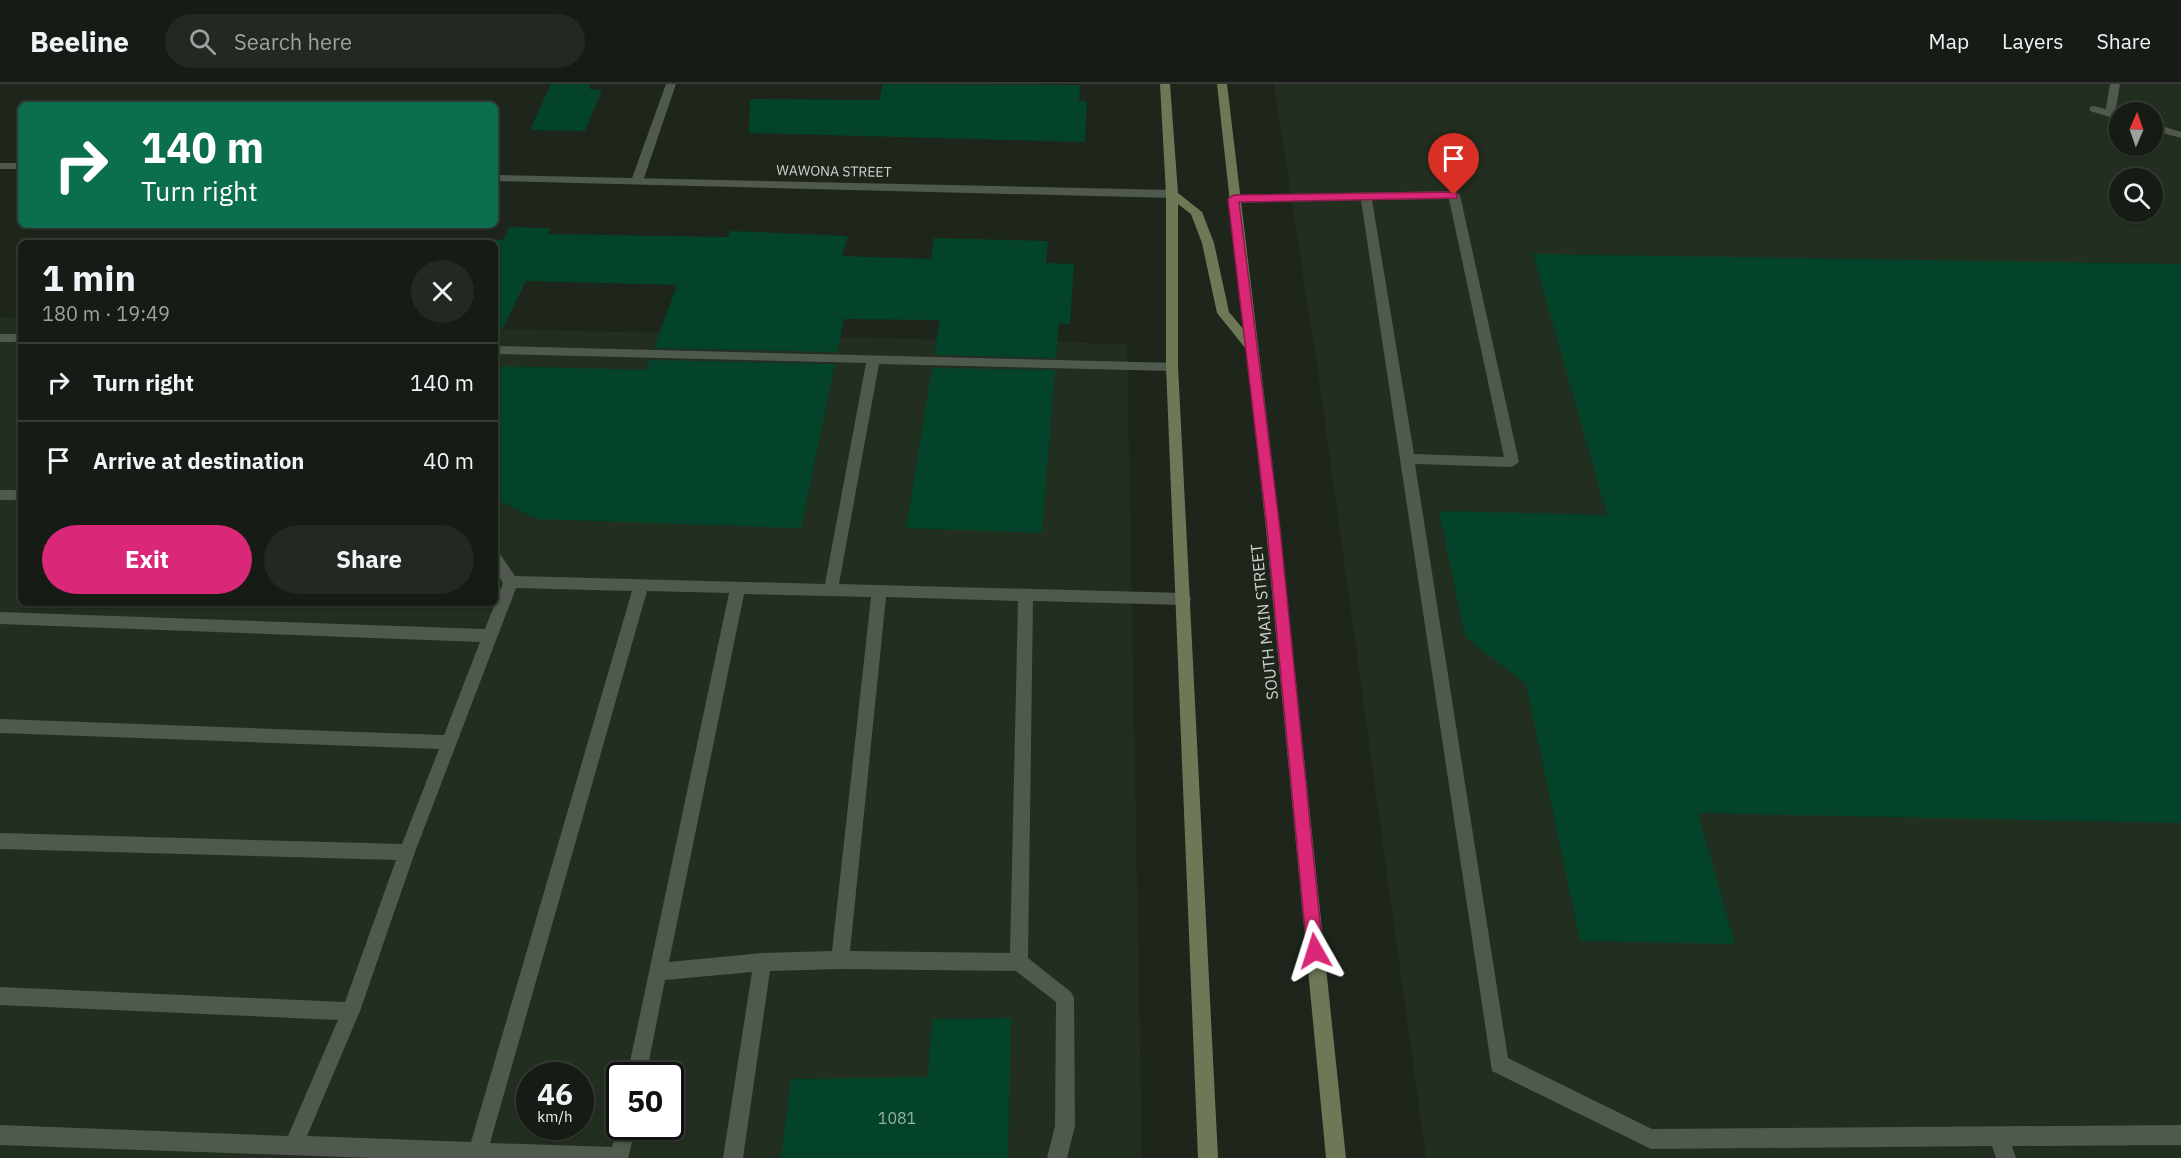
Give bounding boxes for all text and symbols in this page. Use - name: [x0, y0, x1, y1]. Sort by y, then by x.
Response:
- search box: [165, 14, 585, 68]
- text: Beeline: [30, 23, 129, 60]
- icon: search: [186, 25, 219, 58]
- text: Search here: [234, 27, 352, 56]
- text: Map: [1929, 27, 1969, 55]
- text: Layers: [2002, 27, 2064, 55]
- text: Share: [2097, 27, 2151, 55]
- north arrow: [2109, 102, 2163, 156]
- map controls: [2109, 102, 2163, 222]
- text: 140 m: [141, 120, 264, 175]
- icon: right: [42, 126, 120, 204]
- pin: [1428, 133, 1479, 195]
- icon: arrive: [1437, 142, 1470, 175]
- street label: WAWONA STREET: [776, 161, 892, 181]
- button: search: [2109, 168, 2163, 222]
- text: Turn right: [141, 173, 258, 208]
- text: 1 min: [42, 254, 136, 301]
- button: close: [411, 260, 474, 323]
- text: 180 m · 19:49: [42, 300, 170, 327]
- icon: right: [42, 366, 75, 399]
- text: Turn right: [93, 368, 194, 397]
- text: 140 m: [410, 368, 474, 397]
- icon: arrive: [42, 444, 75, 477]
- text: Arrive at destination: [93, 446, 304, 475]
- text: 40 m: [423, 446, 474, 475]
- button: Exit: [42, 525, 252, 594]
- button: Share: [264, 525, 474, 594]
- street label: SOUTH MAIN STREET: [1246, 543, 1282, 701]
- position arrow: [1283, 919, 1347, 983]
- speed limit sign: 50: [606, 1062, 684, 1140]
- text: 46: [537, 1074, 573, 1113]
- text: km/h: [537, 1107, 573, 1126]
- house number: 1081: [878, 1108, 916, 1128]

